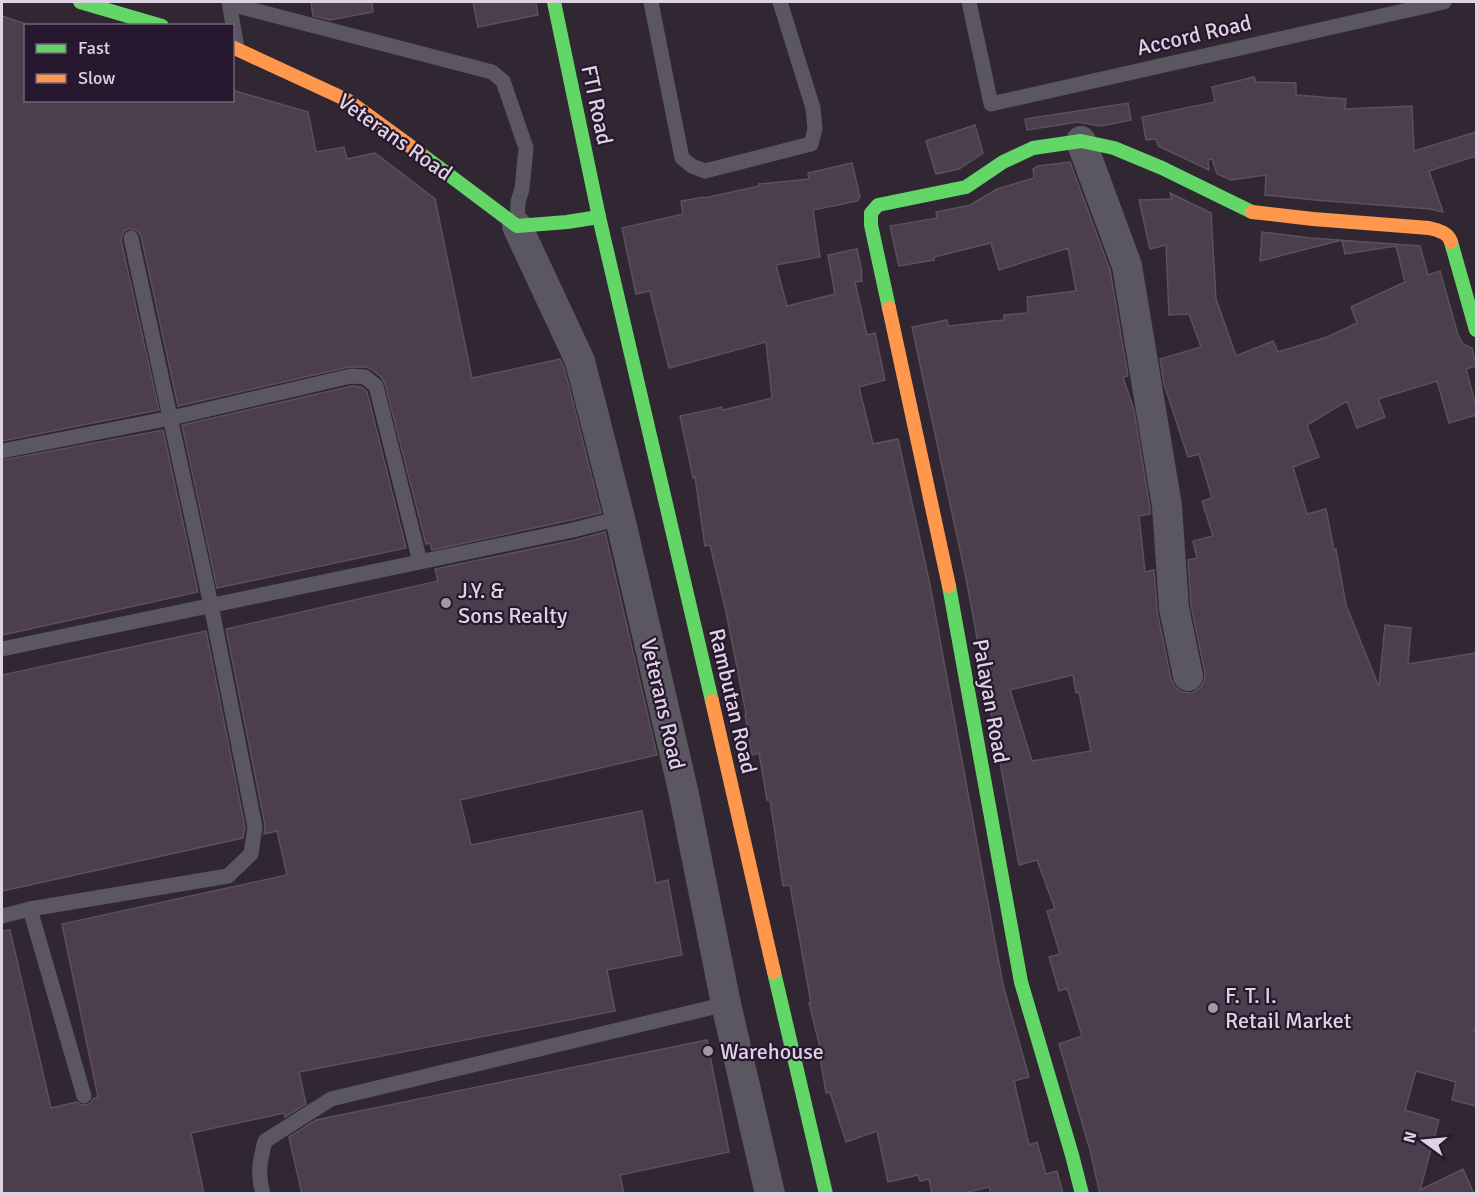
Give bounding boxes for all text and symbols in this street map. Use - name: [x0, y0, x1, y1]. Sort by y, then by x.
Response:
- street label: Accord Road: [1134, 9, 1254, 61]
- legend: [24, 24, 234, 102]
- text: Fast: [78, 37, 110, 59]
- street label: FTI Road: [575, 63, 619, 147]
- text: Slow: [78, 67, 115, 89]
- street label: Veterans Road: [333, 88, 457, 186]
- place label: J.Y. & Sons Realty: [458, 577, 568, 629]
- marker: J.Y. & Sons Realty: [439, 596, 453, 610]
- street label: Rambutan Road: [703, 626, 763, 776]
- street label: Veterans Road: [635, 636, 691, 772]
- street label: Palayan Road: [967, 637, 1015, 765]
- place label: F. T. I. Retail Market: [1225, 982, 1352, 1034]
- marker: F. T. I. Retail Market: [1206, 1001, 1220, 1015]
- place label: Warehouse: [720, 1038, 824, 1065]
- marker: Warehouse: [701, 1044, 715, 1058]
- north arrow: [1394, 1111, 1454, 1171]
- text: N: [1399, 1129, 1422, 1145]

